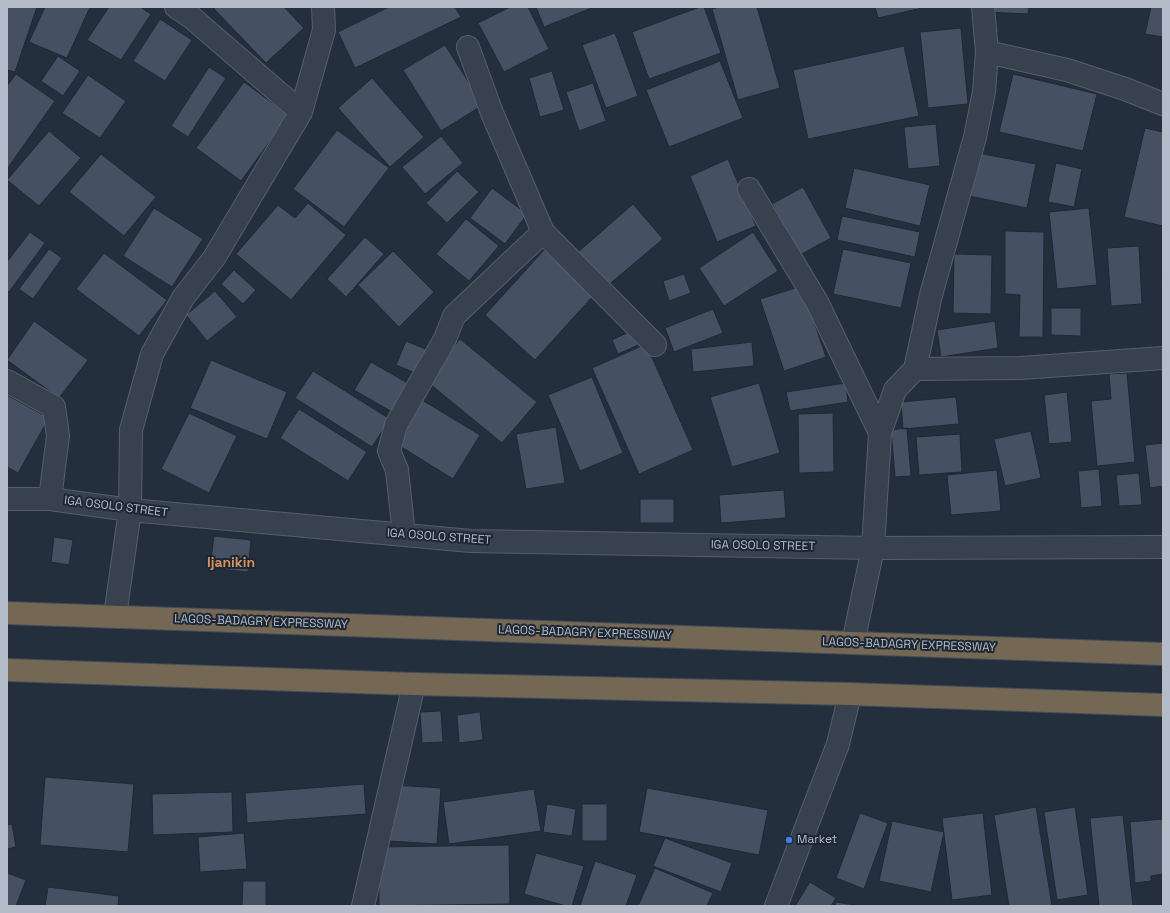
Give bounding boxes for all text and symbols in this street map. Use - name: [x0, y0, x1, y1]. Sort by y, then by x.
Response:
- street label: IGA OSOLO STREET: [63, 493, 169, 521]
- street label: IGA OSOLO STREET: [386, 526, 492, 548]
- street label: IGA OSOLO STREET: [711, 538, 815, 554]
- district label: Ijanikin: [207, 555, 255, 571]
- street label: LAGOS-BADAGRY EXPRESSWAY: [174, 612, 348, 632]
- street label: LAGOS-BADAGRY EXPRESSWAY: [498, 623, 672, 643]
- street label: LAGOS-BADAGRY EXPRESSWAY: [822, 635, 996, 655]
- place label: Market: [797, 833, 837, 847]
- marker: Market: [784, 835, 794, 845]

